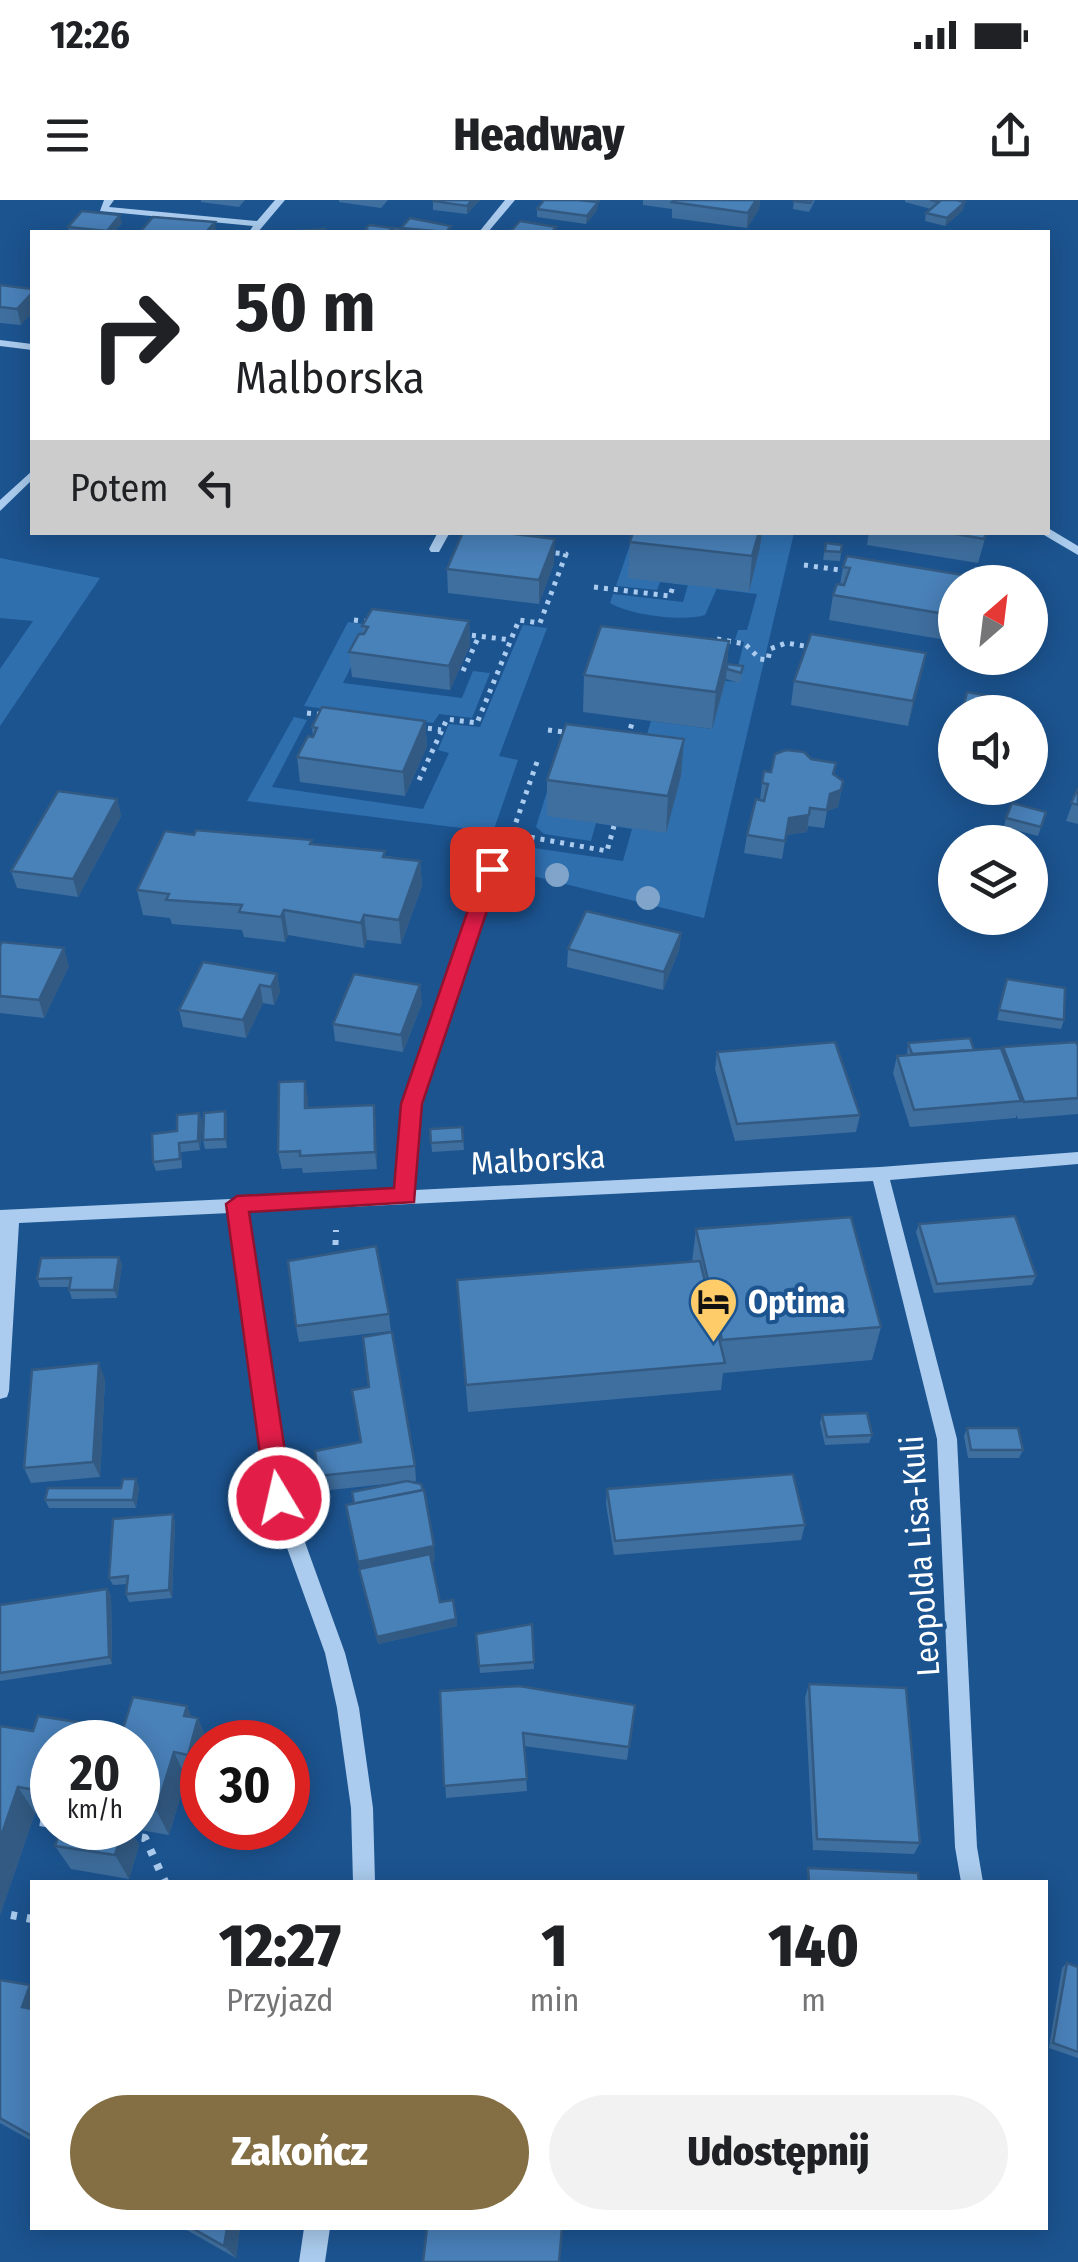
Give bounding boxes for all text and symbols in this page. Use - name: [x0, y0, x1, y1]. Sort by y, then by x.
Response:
- text: 12:26: [50, 12, 130, 58]
- icon: menu: [40, 108, 95, 163]
- text: Headway: [454, 108, 624, 162]
- icon: share: [983, 108, 1038, 163]
- text: 50 m: [235, 266, 376, 350]
- icon: right: [70, 270, 200, 400]
- text: Malborska: [235, 351, 425, 405]
- icon: left: [189, 460, 244, 515]
- text: Potem: [70, 465, 169, 511]
- north arrow: [938, 565, 1048, 675]
- map controls: [938, 565, 1048, 935]
- button: sound: [938, 695, 1048, 805]
- button: layers: [938, 825, 1048, 935]
- pin: [450, 827, 535, 912]
- icon: arrive: [465, 842, 520, 897]
- street label: Malborska: [470, 1137, 606, 1183]
- hotel icon: Optima: [687, 1276, 739, 1344]
- place label: Optima: [748, 1283, 846, 1321]
- street label: Leopolda Lisa-Kuli: [893, 1434, 947, 1678]
- position arrow: [227, 1446, 331, 1550]
- speed limit sign: 30: [180, 1720, 310, 1850]
- text: 20: [70, 1743, 120, 1803]
- text: km/h: [67, 1795, 123, 1825]
- text: 12:27: [219, 1910, 341, 1982]
- text: 1: [542, 1910, 568, 1982]
- text: 140: [768, 1910, 859, 1982]
- text: Przyjazd: [226, 1981, 334, 2019]
- text: min: [530, 1981, 579, 2019]
- text: m: [801, 1981, 826, 2019]
- button: Zakończ: [70, 2095, 529, 2210]
- button: Udostępnij: [549, 2095, 1008, 2210]

